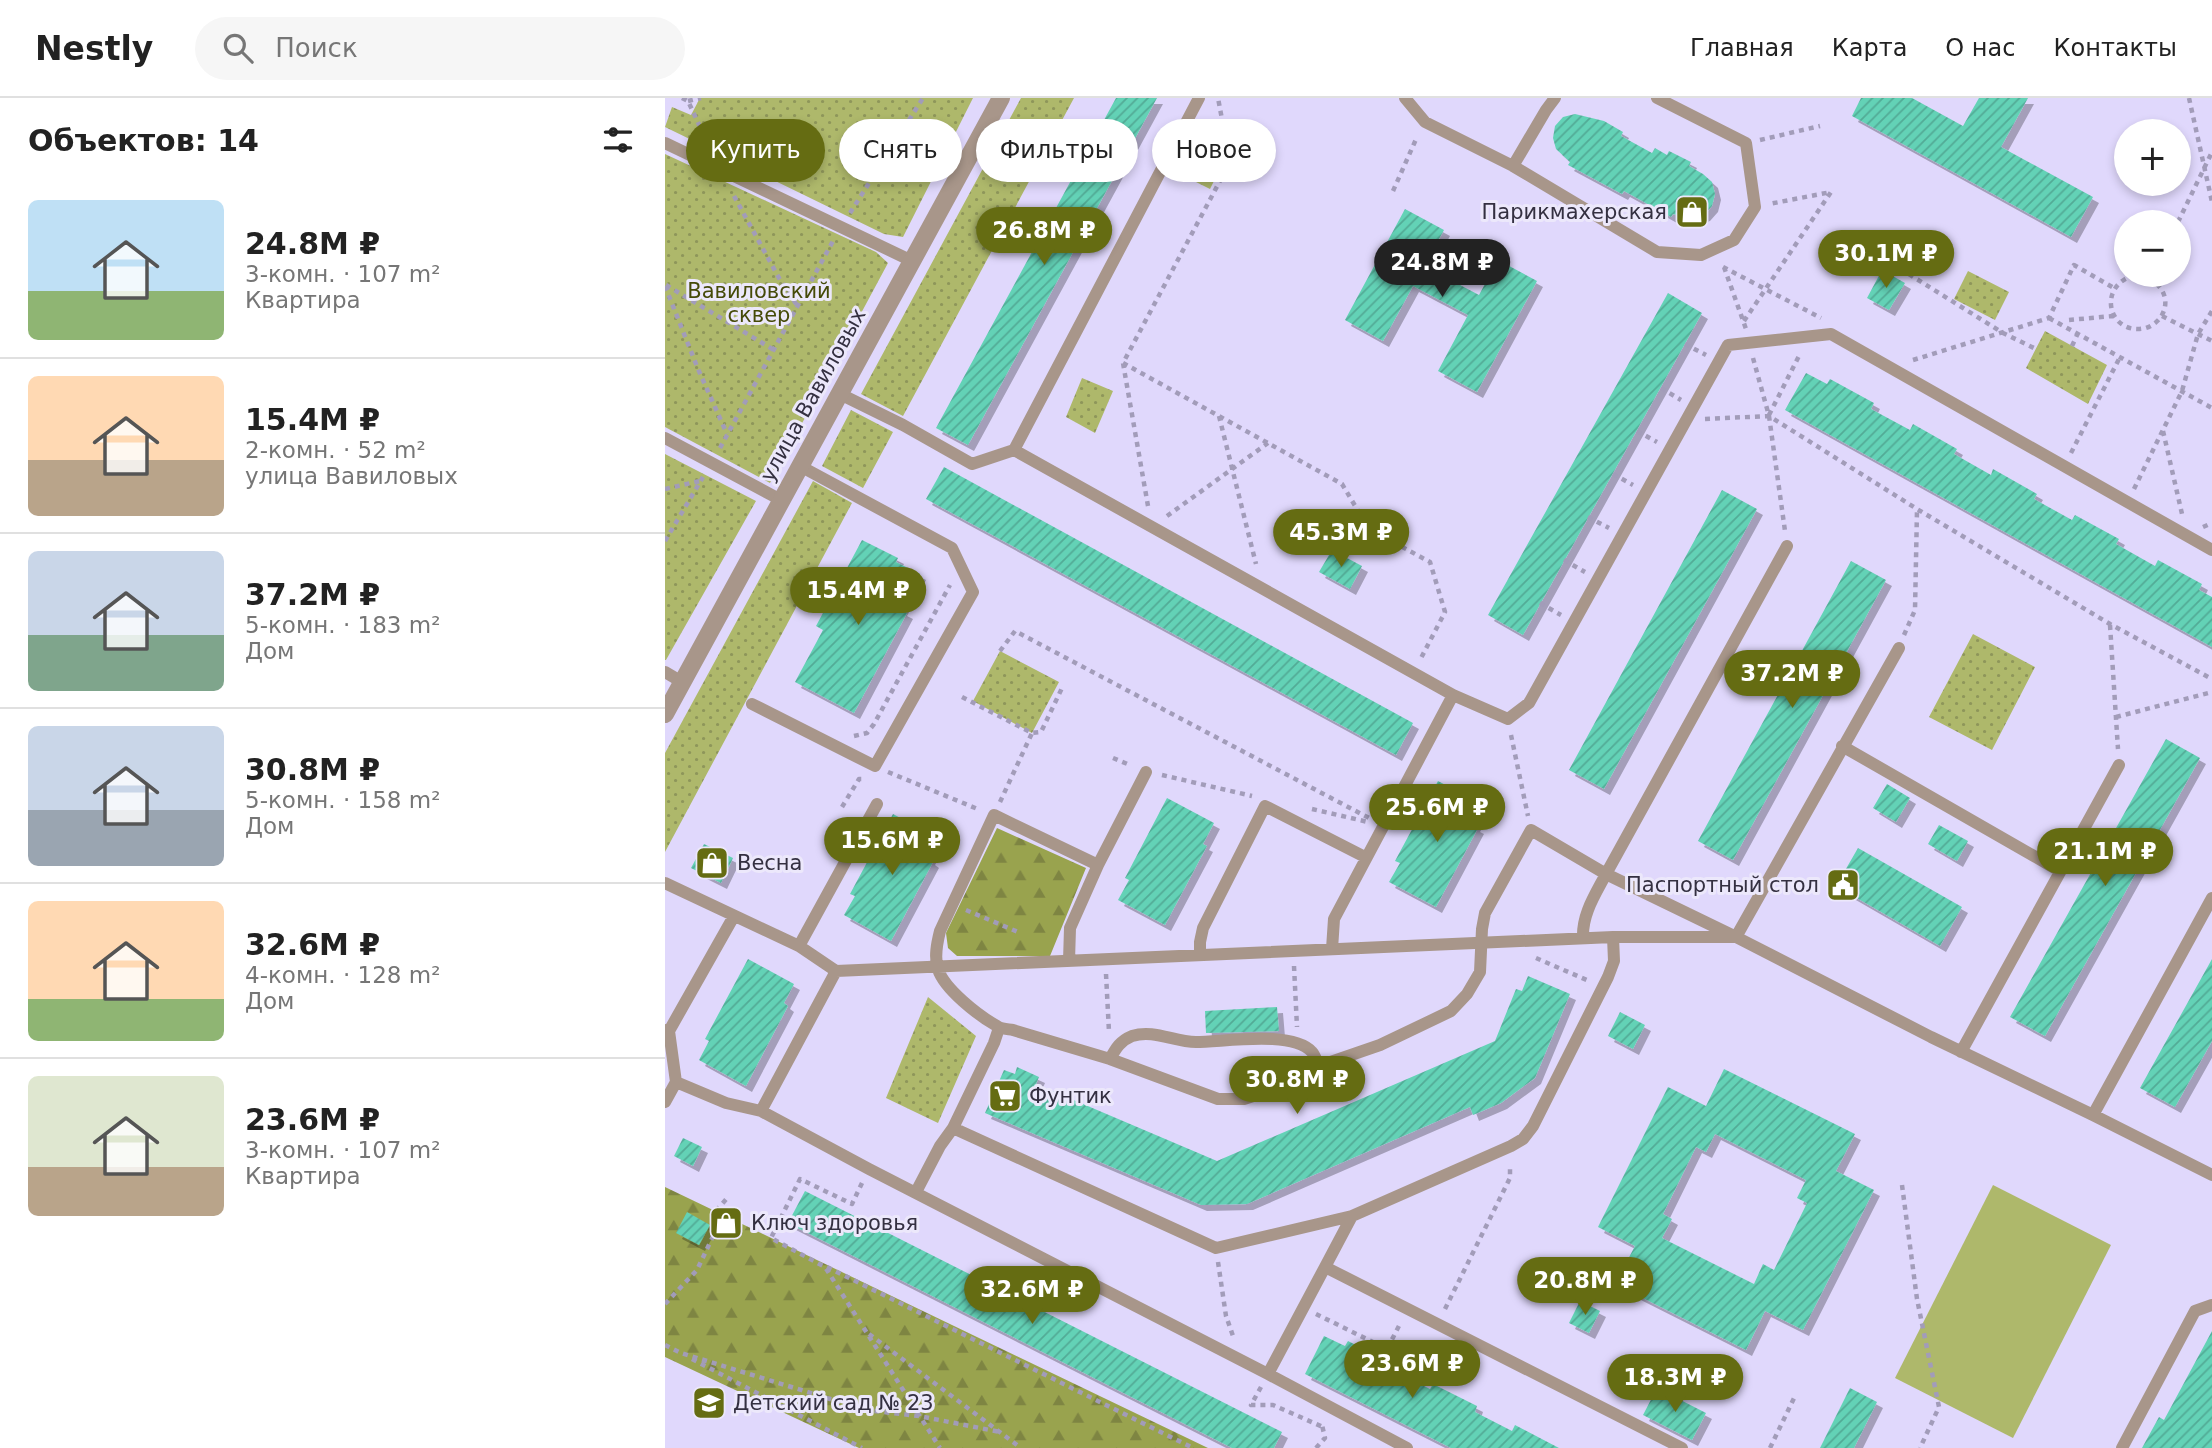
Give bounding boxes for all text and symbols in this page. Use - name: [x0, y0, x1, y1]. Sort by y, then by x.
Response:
- search box: [195, 17, 685, 80]
- text: Nestly: [35, 29, 153, 68]
- icon: search: [219, 29, 257, 67]
- text: Поиск: [275, 33, 358, 63]
- text: Главная: [1690, 34, 1794, 62]
- text: Карта: [1832, 34, 1907, 62]
- text: О нас: [1945, 34, 2015, 62]
- text: Контакты: [2053, 34, 2177, 62]
- chip: Купить: [686, 119, 825, 182]
- chip: Снять: [839, 119, 962, 182]
- chip: Фильтры: [976, 119, 1138, 182]
- chip: Новое: [1152, 119, 1276, 182]
- map controls: [2114, 119, 2191, 287]
- button: +: [2114, 119, 2191, 196]
- icon: filters: [599, 121, 637, 159]
- text: Объектов: 14: [28, 123, 259, 158]
- shop icon: Парикмахерская: [1673, 193, 1711, 231]
- place label: Парикмахерская: [1482, 200, 1667, 224]
- pin: 26.8M ₽: [979, 208, 1109, 267]
- button: −: [2114, 210, 2191, 287]
- text: 26.8M ₽: [992, 217, 1096, 243]
- text: 24.8M ₽: [245, 226, 380, 261]
- icon: home: [84, 228, 168, 312]
- pin: 30.1M ₽: [1821, 230, 1951, 290]
- pin: 24.8M ₽: [1377, 240, 1507, 299]
- text: 30.1M ₽: [1834, 240, 1938, 266]
- text: 24.8M ₽: [1390, 249, 1494, 275]
- text: 3-комн. · 107 m²: [245, 261, 440, 287]
- park label: Вавиловский сквер: [687, 279, 831, 327]
- text: Квартира: [245, 287, 361, 313]
- street label: улица Вавиловых: [755, 304, 871, 486]
- text: 15.4M ₽: [245, 402, 380, 437]
- icon: home: [84, 404, 168, 488]
- text: 2-комн. · 52 m²: [245, 437, 426, 463]
- text: улица Вавиловых: [245, 463, 458, 489]
- pin: 45.3M ₽: [1276, 510, 1406, 569]
- text: 45.3M ₽: [1289, 519, 1393, 545]
- pin: 15.4M ₽: [793, 568, 923, 627]
- text: 37.2M ₽: [245, 577, 380, 612]
- text: 15.4M ₽: [806, 577, 910, 603]
- icon: home: [84, 579, 168, 663]
- text: 5-комн. · 183 m²: [245, 612, 440, 638]
- text: Дом: [245, 638, 294, 664]
- pin: 37.2M ₽: [1727, 650, 1857, 710]
- text: 37.2M ₽: [1740, 660, 1844, 686]
- text: 30.8M ₽: [245, 752, 380, 787]
- icon: home: [84, 754, 168, 838]
- pin: 25.6M ₽: [1372, 784, 1502, 844]
- text: 5-комн. · 158 m²: [245, 787, 440, 813]
- text: 25.6M ₽: [1385, 794, 1489, 820]
- text: Дом: [245, 813, 294, 839]
- pin: 15.6M ₽: [827, 818, 957, 877]
- text: 15.6M ₽: [840, 827, 944, 853]
- pin: 21.1M ₽: [2040, 828, 2170, 888]
- text: 21.1M ₽: [2053, 838, 2157, 864]
- shop icon: Весна: [693, 844, 731, 882]
- place label: Весна: [737, 851, 802, 875]
- public building icon: Паспортный стол: [1824, 866, 1862, 904]
- place label: Паспортный стол: [1626, 873, 1819, 897]
- text: 32.6M ₽: [245, 927, 380, 962]
- icon: home: [84, 929, 168, 1013]
- text: 4-комн. · 128 m²: [245, 962, 440, 988]
- text: Дом: [245, 988, 294, 1014]
- pin: 30.8M ₽: [1232, 1056, 1362, 1116]
- text: 30.8M ₽: [1245, 1066, 1349, 1092]
- supermarket icon: Фунтик: [986, 1077, 1024, 1115]
- place label: Фунтик: [1029, 1084, 1112, 1108]
- text: 23.6M ₽: [245, 1102, 380, 1137]
- icon: home: [84, 1104, 168, 1188]
- text: 3-комн. · 107 m²: [245, 1137, 440, 1163]
- text: Квартира: [245, 1163, 361, 1189]
- shop icon: Ключ здоровья: [707, 1204, 745, 1242]
- place label: Ключ здоровья: [751, 1211, 918, 1235]
- pin: 20.8M ₽: [1520, 1258, 1650, 1317]
- pin: 32.6M ₽: [967, 1266, 1097, 1326]
- text: 20.8M ₽: [1533, 1267, 1637, 1293]
- text: 32.6M ₽: [980, 1276, 1084, 1302]
- pin: 23.6M ₽: [1347, 1340, 1477, 1400]
- text: 23.6M ₽: [1360, 1350, 1464, 1376]
- pin: 18.3M ₽: [1610, 1354, 1740, 1414]
- text: 18.3M ₽: [1623, 1364, 1727, 1390]
- school or university icon: Детский сад № 23: [690, 1384, 728, 1422]
- place label: Детский сад № 23: [733, 1391, 934, 1415]

